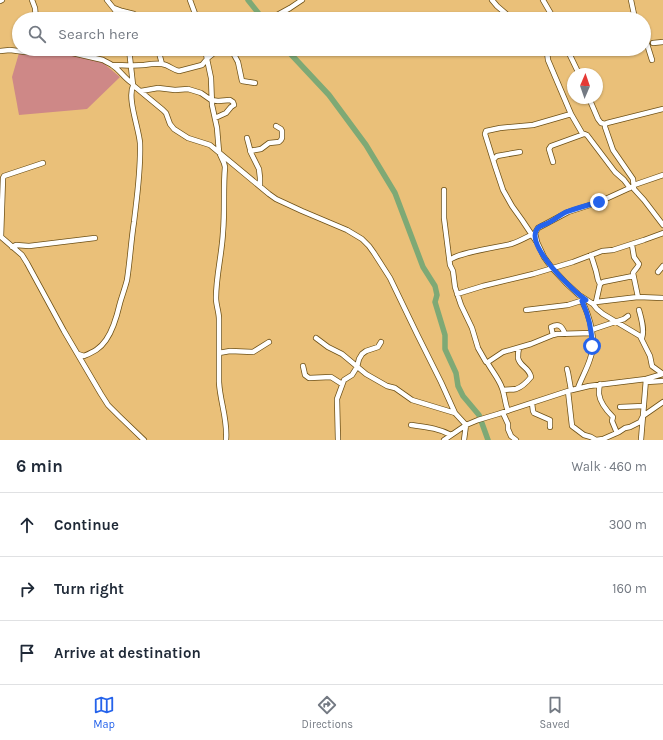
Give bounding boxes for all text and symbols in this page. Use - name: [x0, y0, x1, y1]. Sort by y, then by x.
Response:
- search box: [12, 12, 651, 56]
- icon: search: [26, 23, 48, 45]
- text: Search here: [58, 25, 139, 43]
- north arrow: [567, 68, 603, 104]
- route end: [590, 193, 608, 211]
- route start: [583, 337, 601, 355]
- text: 6 min: [16, 456, 63, 476]
- text: Walk · 460 m: [572, 459, 647, 474]
- icon: ahead: [16, 514, 38, 536]
- text: Continue: [54, 516, 119, 534]
- text: 300 m: [609, 517, 647, 532]
- icon: right: [16, 578, 38, 600]
- text: Turn right: [54, 580, 124, 598]
- text: 160 m: [612, 581, 647, 596]
- icon: arrive: [16, 642, 38, 664]
- text: Arrive at destination: [54, 644, 201, 662]
- tab: Map: [93, 694, 115, 731]
- tab: Directions: [301, 694, 353, 731]
- tab: Saved: [539, 694, 570, 731]

